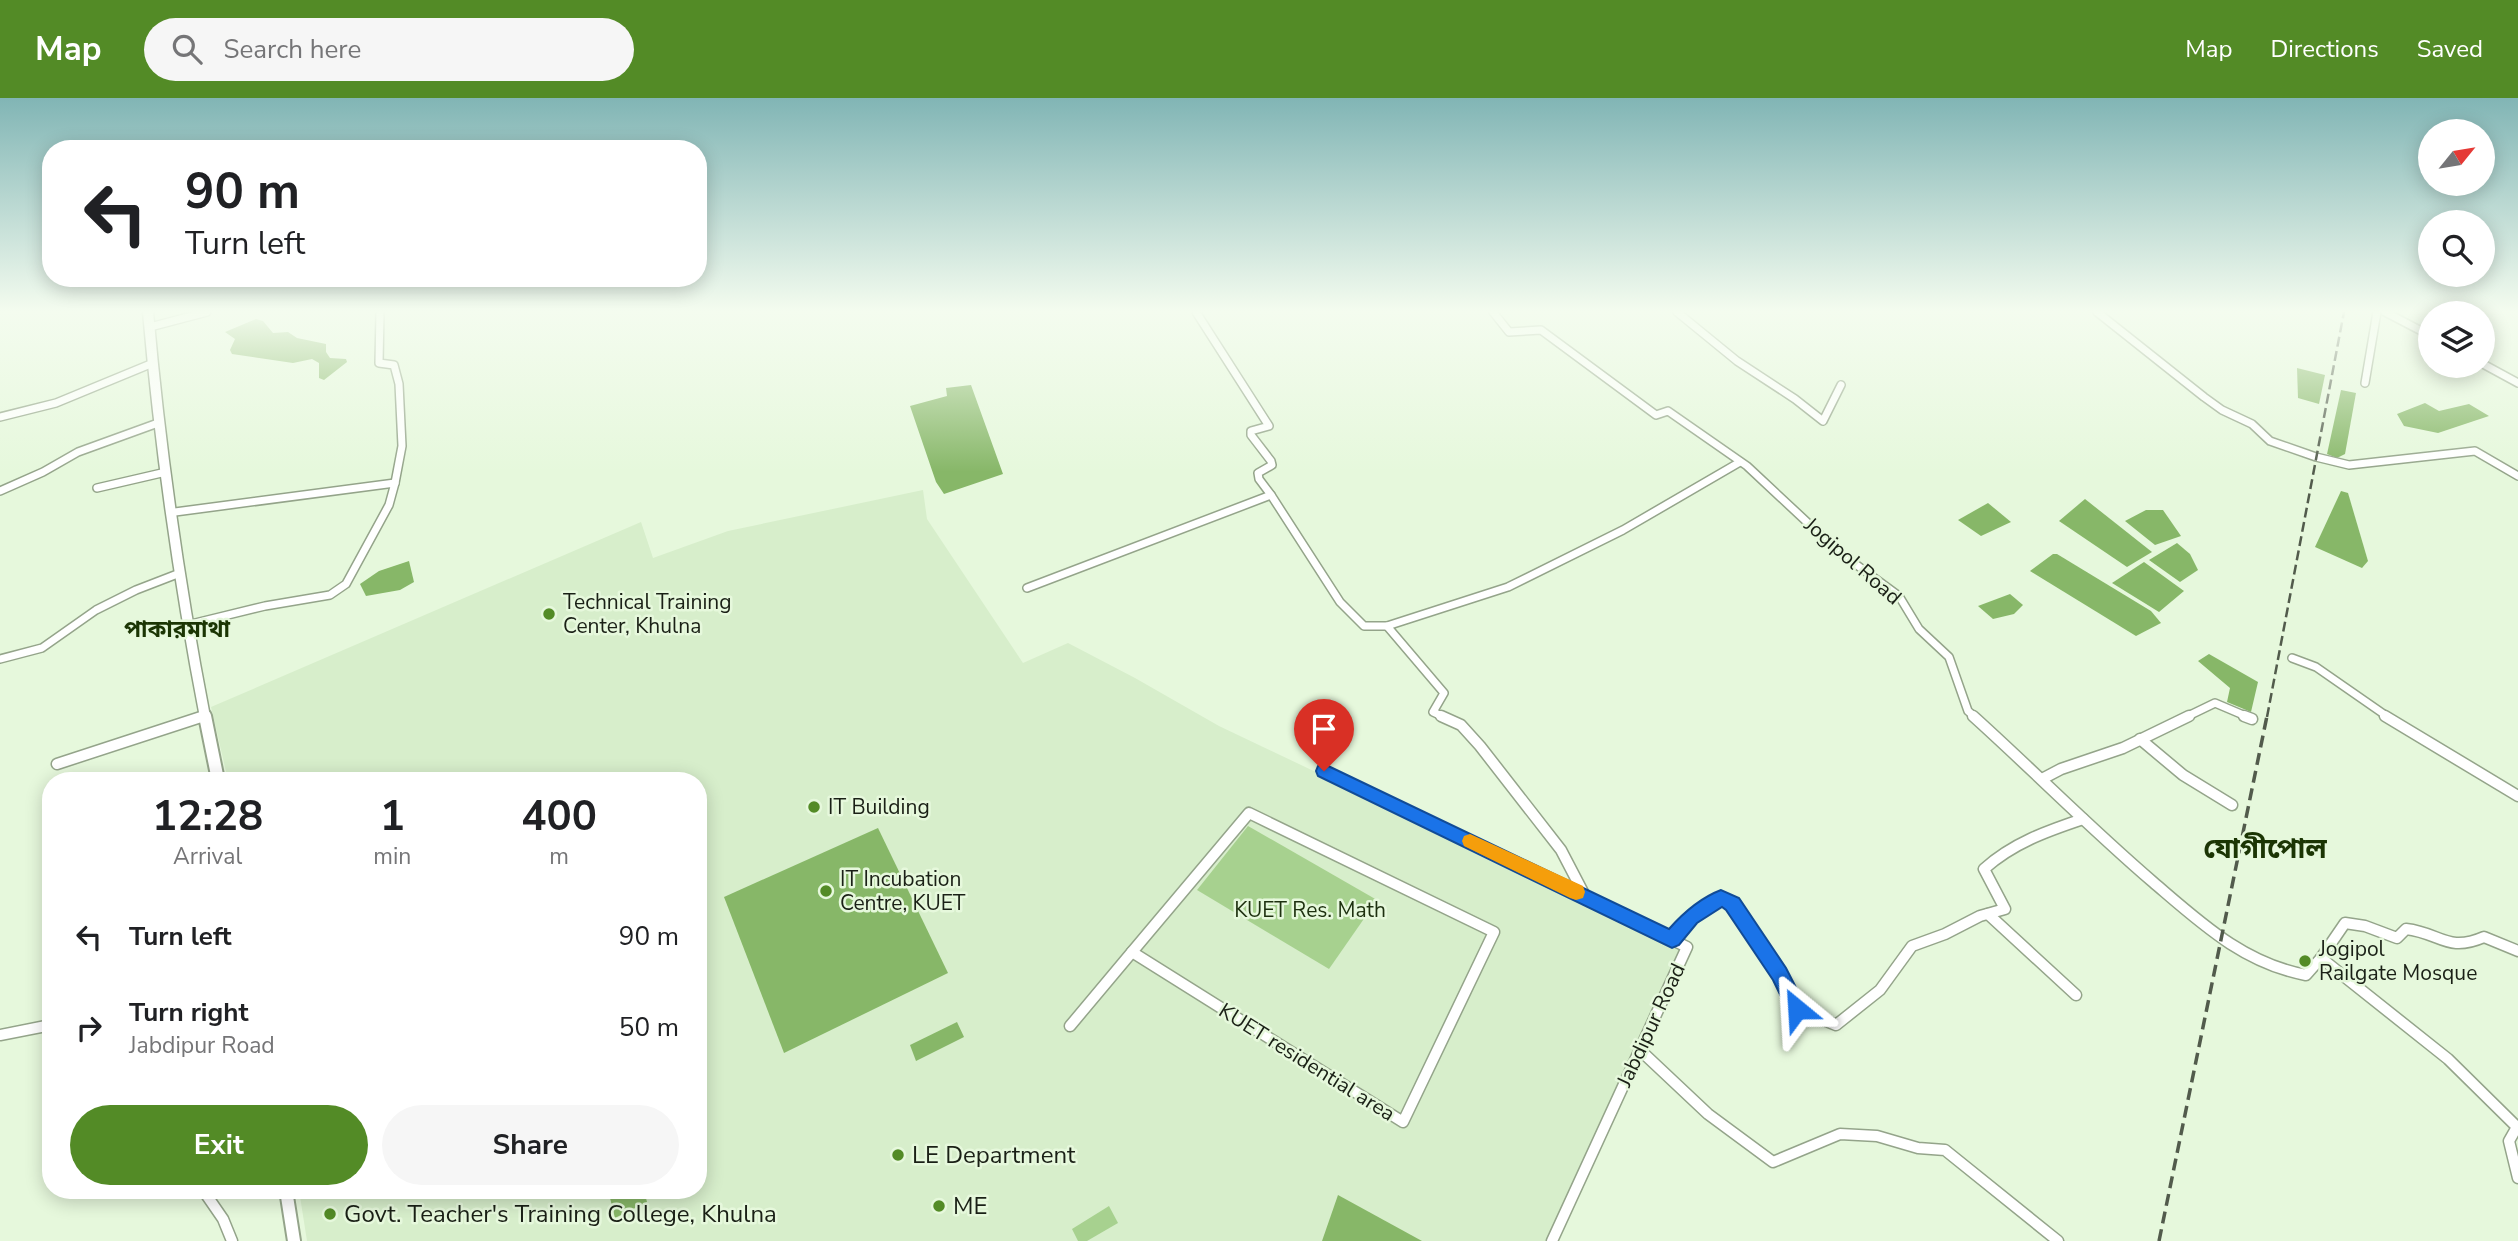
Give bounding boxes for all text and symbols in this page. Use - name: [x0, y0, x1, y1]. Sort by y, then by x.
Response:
- search box: [144, 18, 634, 81]
- text: Map: [35, 27, 102, 72]
- icon: search: [168, 30, 206, 68]
- text: Search here: [224, 32, 361, 67]
- text: Map: [2185, 33, 2232, 65]
- text: Directions: [2270, 33, 2379, 65]
- text: Saved: [2417, 33, 2483, 65]
- north arrow: [2418, 119, 2496, 196]
- map controls: [2418, 119, 2495, 378]
- text: 90 m: [185, 158, 300, 225]
- icon: left: [70, 168, 161, 259]
- button: search: [2418, 210, 2495, 287]
- text: Turn left: [185, 222, 305, 265]
- button: layers: [2418, 301, 2495, 378]
- street label: Jogipol Road: [1798, 510, 1907, 611]
- place label: Technical Training Center, Khulna: [563, 588, 732, 640]
- marker: Technical Training Center, Khulna: [541, 606, 557, 622]
- district label: পাকারমাথা: [124, 614, 230, 645]
- pin: [1294, 699, 1354, 771]
- icon: arrive: [1305, 710, 1343, 748]
- text: 12:28: [152, 788, 263, 845]
- text: 1: [380, 788, 405, 845]
- text: 400: [521, 788, 597, 845]
- place label: IT Building: [828, 793, 930, 821]
- marker: IT Building: [806, 799, 822, 815]
- district label: যোগীপোল: [2203, 830, 2327, 868]
- text: Arrival: [173, 841, 242, 872]
- text: min: [373, 841, 411, 872]
- text: m: [549, 841, 569, 872]
- place label: IT Incubation Centre, KUET: [840, 865, 966, 917]
- marker: IT Incubation Centre, KUET: [818, 883, 834, 899]
- park label: KUET Res. Math: [1234, 896, 1386, 924]
- icon: left: [70, 918, 108, 956]
- text: Turn left: [129, 919, 232, 954]
- text: 90 m: [619, 919, 679, 954]
- place label: Jogipol Railgate Mosque: [2318, 935, 2477, 987]
- marker: Jogipol Railgate Mosque: [2297, 953, 2313, 969]
- street label: Jabdipur Road: [1610, 959, 1692, 1092]
- position arrow: [1760, 972, 1834, 1046]
- text: Turn right: [129, 995, 248, 1030]
- street label: KUET residential area: [1214, 996, 1400, 1128]
- icon: right: [70, 1009, 108, 1047]
- text: 50 m: [619, 1010, 679, 1045]
- text: Jabdipur Road: [129, 1030, 275, 1061]
- button: Exit: [70, 1105, 368, 1185]
- button: Share: [382, 1105, 679, 1185]
- place label: LE Department: [912, 1139, 1076, 1171]
- marker: LE Department: [890, 1147, 906, 1163]
- place label: ME: [953, 1190, 988, 1222]
- place label: Govt. Teacher's Training College, Khulna: [344, 1198, 777, 1230]
- marker: ME: [931, 1198, 947, 1214]
- marker: Govt. Teacher's Training College, Khulna: [322, 1206, 338, 1222]

